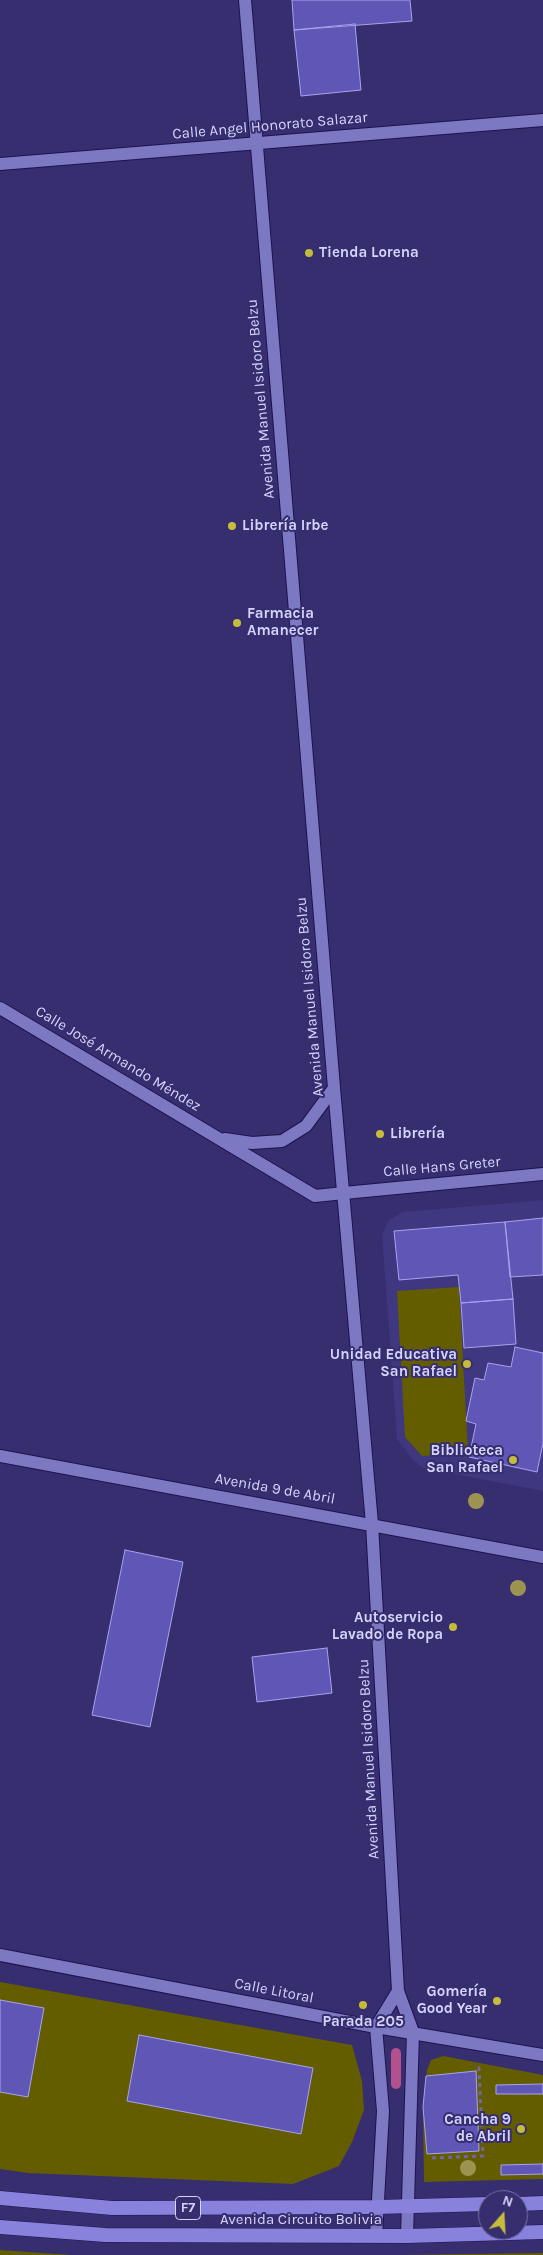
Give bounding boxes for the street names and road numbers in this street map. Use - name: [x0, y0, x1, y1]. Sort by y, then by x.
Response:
- street label: Calle Angel Honorato Salazar: [172, 108, 368, 144]
- street label: Avenida Manuel Isidoro Belzu: [243, 298, 279, 500]
- street label: Avenida Manuel Isidoro Belzu: [292, 896, 328, 1098]
- street label: Calle José Armando Méndez: [32, 1002, 204, 1116]
- street label: Calle Hans Greter: [383, 1153, 501, 1181]
- street label: Avenida 9 de Abril: [213, 1470, 337, 1508]
- street label: Avenida Manuel Isidoro Belzu: [355, 1658, 383, 1860]
- street label: Calle Litoral: [233, 1975, 315, 2007]
- road number: F7: [176, 2196, 200, 2220]
- street label: Avenida Circuito Bolivia: [220, 2211, 382, 2229]

